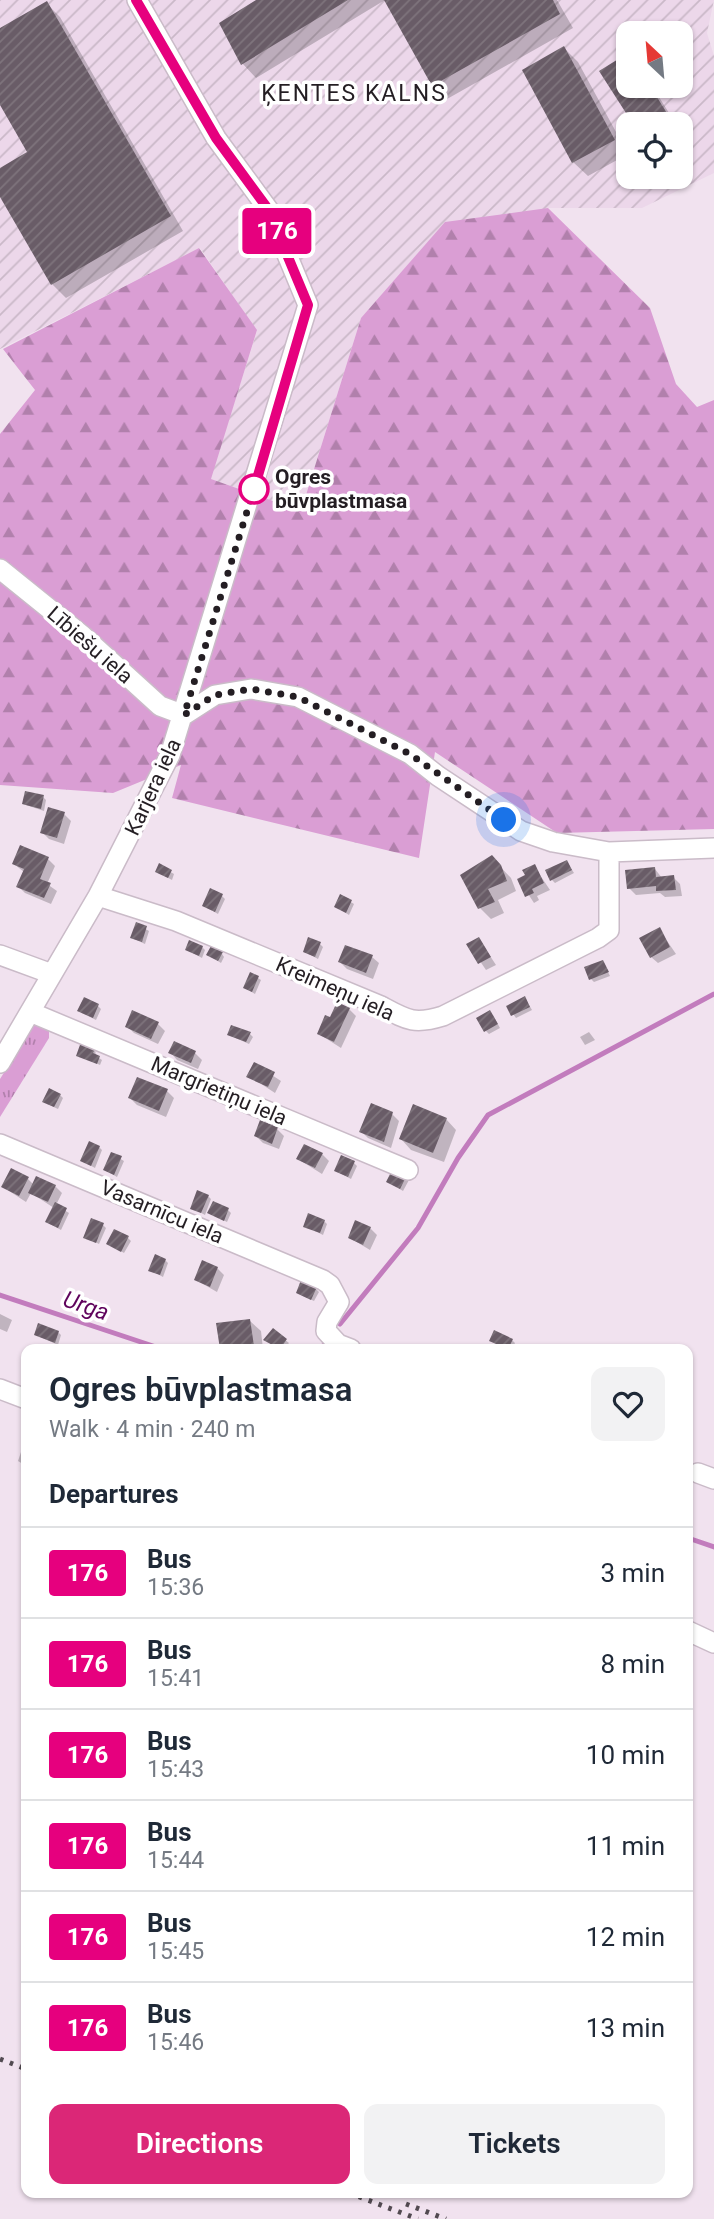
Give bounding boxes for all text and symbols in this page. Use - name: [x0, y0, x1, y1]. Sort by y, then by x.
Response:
- north arrow: [616, 21, 693, 98]
- map controls: [616, 21, 693, 189]
- district label: ĶENTES KALNS: [261, 80, 447, 107]
- button: locate: [616, 112, 693, 189]
- line badge: 176: [237, 208, 317, 254]
- text: 176: [256, 217, 298, 245]
- place label: Ogres būvplastmasa: [275, 465, 407, 513]
- marker: Ogres būvplastmasa: [239, 474, 269, 504]
- street label: Lībiešu iela: [43, 602, 137, 688]
- street label: Karjera iela: [120, 735, 186, 839]
- your location: [486, 802, 521, 837]
- street label: Kreimeņu iela: [272, 952, 398, 1026]
- street label: Margrietiņu iela: [148, 1052, 290, 1130]
- street label: Vasarnīcu iela: [97, 1175, 227, 1249]
- water label: Urga: [60, 1286, 112, 1326]
- button: heart: [591, 1367, 665, 1441]
- text: Ogres būvplastmasa: [49, 1370, 353, 1409]
- text: Walk · 4 min · 240 m: [49, 1416, 255, 1443]
- text: Departures: [49, 1479, 179, 1509]
- text: Bus: [147, 1544, 192, 1574]
- text: 3 min: [600, 1558, 665, 1588]
- text: 176: [67, 1559, 108, 1587]
- text: 15:36: [147, 1574, 204, 1601]
- text: Bus: [147, 1635, 192, 1665]
- text: 8 min: [600, 1649, 665, 1679]
- text: 176: [67, 1650, 108, 1678]
- text: 15:41: [147, 1665, 204, 1692]
- text: Bus: [147, 1726, 192, 1756]
- text: 10 min: [586, 1740, 665, 1770]
- text: 176: [67, 1741, 108, 1769]
- text: 15:43: [147, 1756, 204, 1783]
- text: Bus: [147, 1817, 192, 1847]
- text: 11 min: [586, 1831, 665, 1861]
- text: 176: [67, 1832, 108, 1860]
- text: 15:44: [147, 1847, 204, 1874]
- text: Bus: [147, 1908, 192, 1938]
- text: 12 min: [586, 1922, 665, 1952]
- text: 176: [67, 1923, 108, 1951]
- text: 15:45: [147, 1938, 204, 1965]
- text: Bus: [147, 1999, 192, 2029]
- text: 13 min: [586, 2013, 665, 2043]
- text: 176: [67, 2014, 108, 2042]
- text: 15:46: [147, 2029, 204, 2056]
- button: Directions: [49, 2104, 350, 2184]
- button: Tickets: [364, 2104, 665, 2184]

